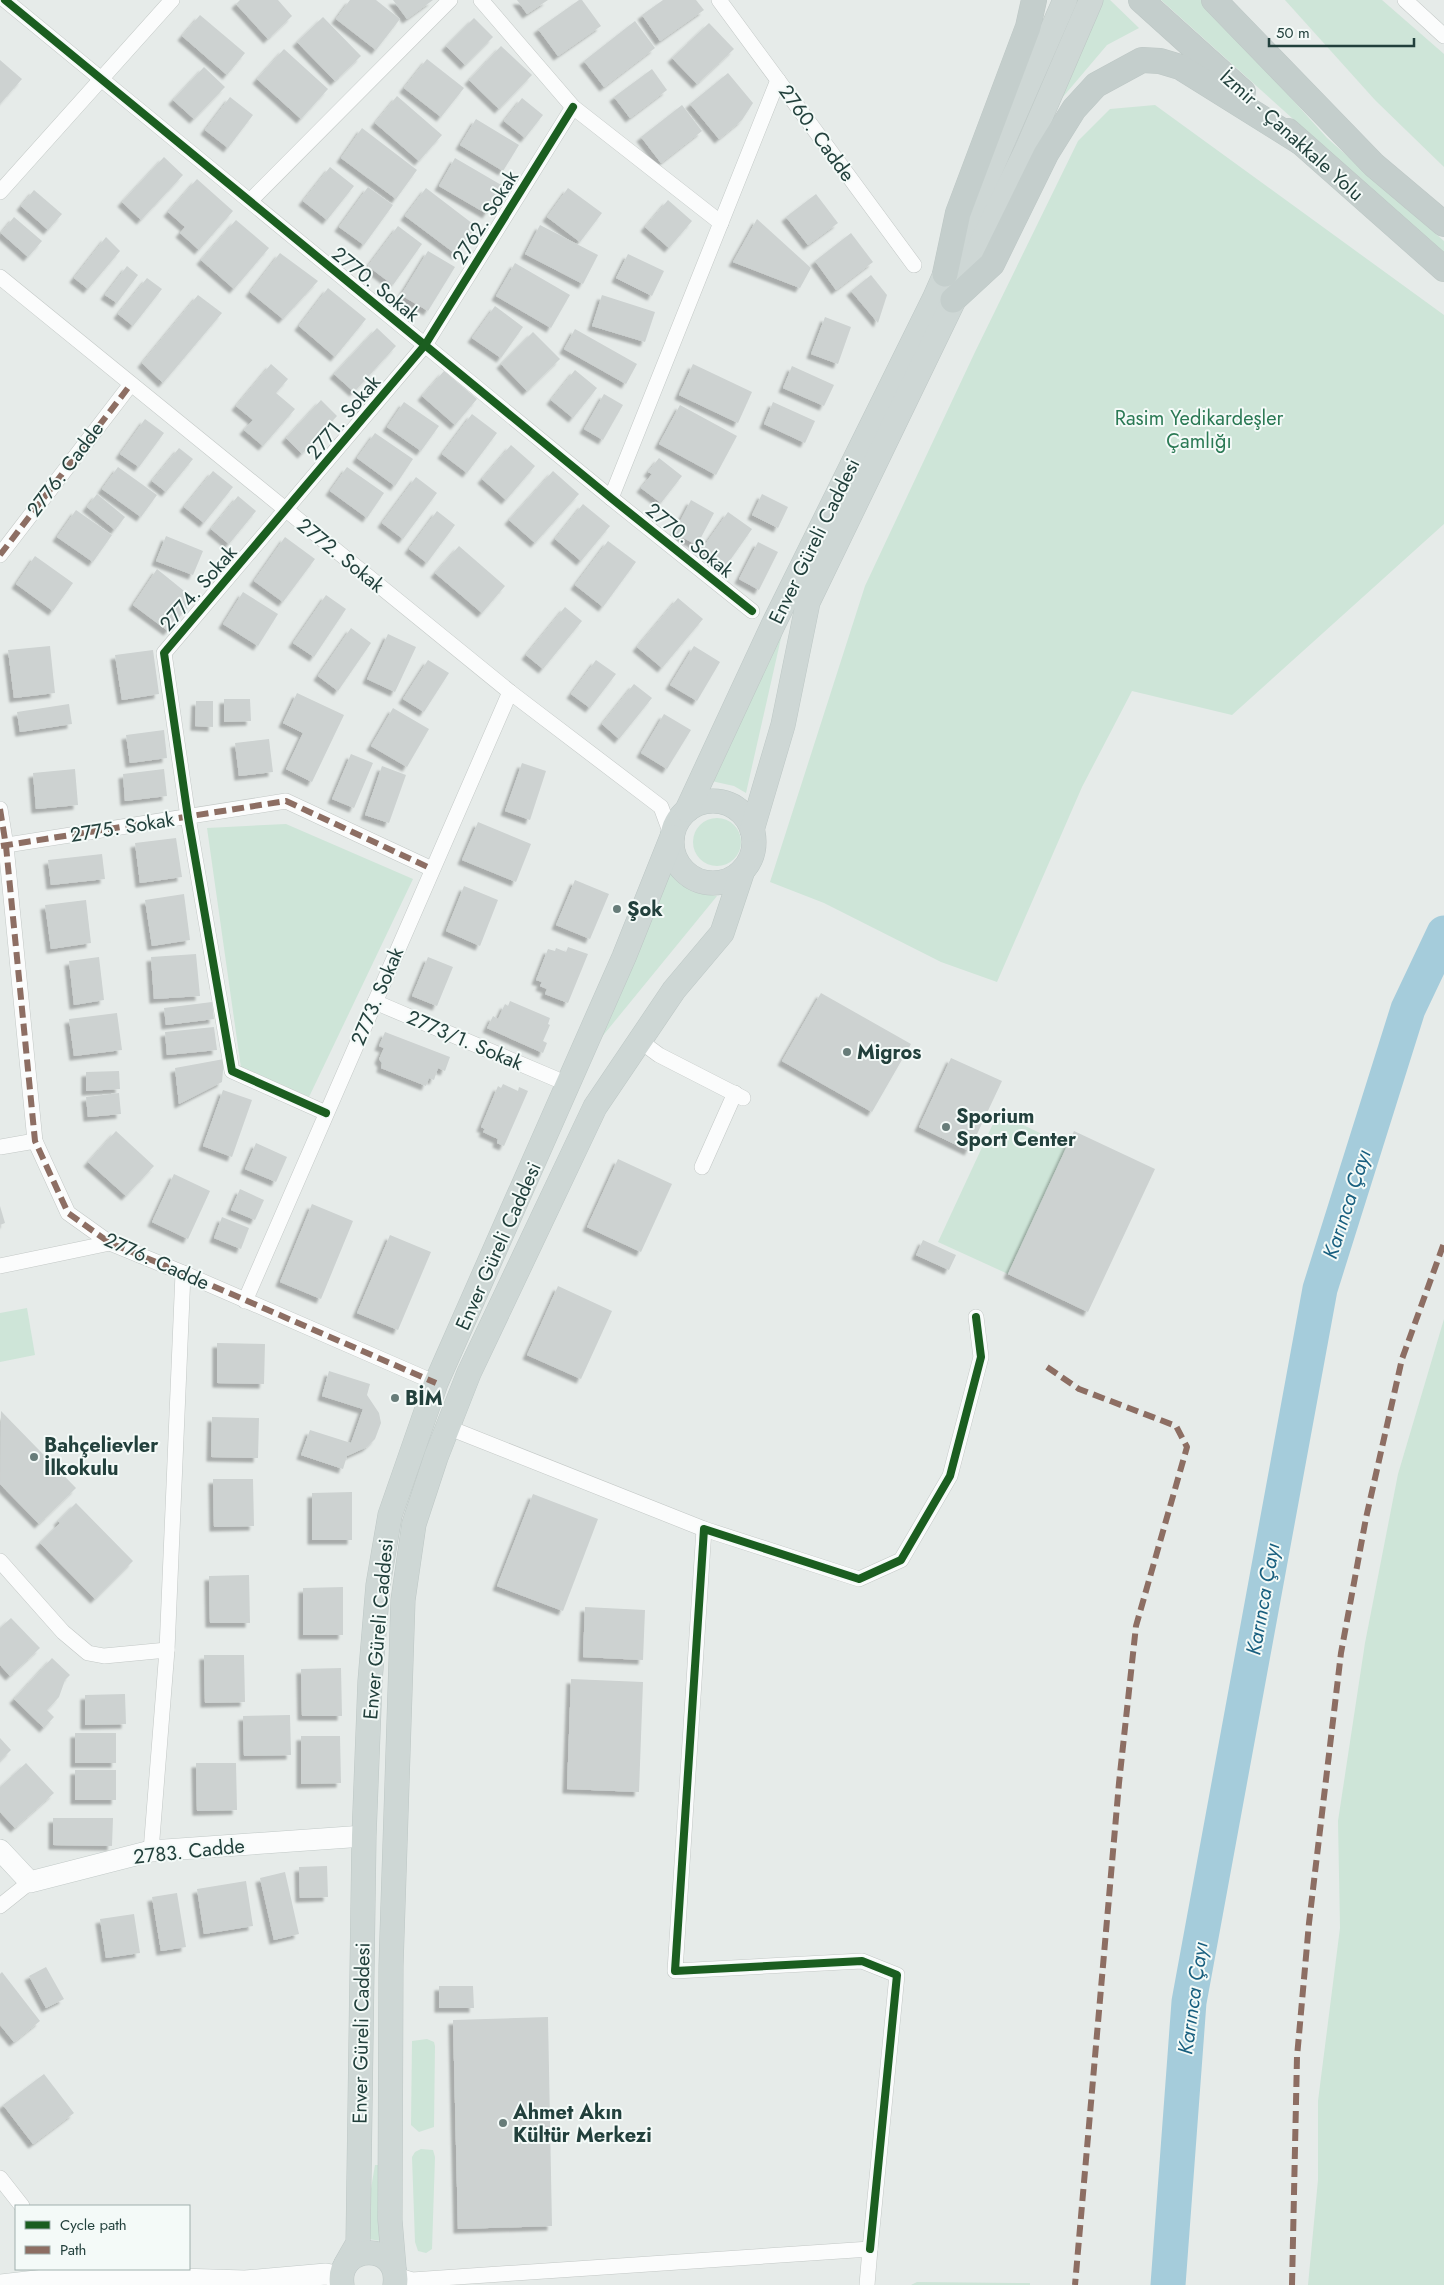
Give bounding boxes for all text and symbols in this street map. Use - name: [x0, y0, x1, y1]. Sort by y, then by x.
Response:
- scale bar: [1269, 15, 1414, 47]
- text: 50 m: [1276, 22, 1310, 44]
- street label: İzmir - Çanakkale Yolu: [1213, 63, 1370, 208]
- street label: 2760. Cadde: [771, 79, 862, 188]
- street label: 2762. Sokak: [445, 165, 526, 270]
- street label: 2770. Sokak: [326, 240, 426, 329]
- street label: 2771. Sokak: [299, 369, 388, 466]
- park label: Rasim Yedikardeşler Çamlığı: [1115, 404, 1283, 456]
- street label: 2776. Cadde: [20, 416, 111, 523]
- street label: Enver Güreli Caddesi: [762, 453, 867, 629]
- street label: 2770. Sokak: [640, 496, 740, 585]
- street label: 2772. Sokak: [291, 511, 391, 600]
- street label: 2774. Sokak: [153, 539, 244, 638]
- street label: 2775. Sokak: [68, 805, 176, 850]
- place label: Şok: [627, 895, 663, 924]
- marker: Şok: [611, 903, 623, 915]
- street label: 2773. Sokak: [344, 942, 411, 1050]
- street label: 2773/1. Sokak: [402, 1003, 527, 1078]
- place label: Migros: [857, 1038, 921, 1067]
- marker: Migros: [841, 1046, 853, 1058]
- place label: Sporium Sport Center: [956, 1102, 1077, 1154]
- marker: Sporium Sport Center: [940, 1121, 952, 1133]
- water label: Karınca Çayı: [1315, 1145, 1379, 1263]
- street label: Enver Güreli Caddesi: [448, 1157, 549, 1335]
- street label: 2776. Cadde: [100, 1225, 214, 1298]
- place label: BİM: [405, 1384, 443, 1413]
- marker: BİM: [389, 1392, 401, 1404]
- place label: Bahçelievler İlkokulu: [44, 1431, 159, 1483]
- marker: Bahçelievler İlkokulu: [28, 1451, 40, 1463]
- street label: Enver Güreli Caddesi: [356, 1537, 401, 1721]
- water label: Karınca Çayı: [1238, 1540, 1288, 1658]
- street label: 2783. Cadde: [132, 1831, 246, 1872]
- water label: Karınca Çayı: [1170, 1940, 1216, 2056]
- street label: Enver Güreli Caddesi: [345, 1942, 378, 2124]
- place label: Ahmet Akın Kültür Merkezi: [512, 2098, 652, 2150]
- marker: Ahmet Akın Kültür Merkezi: [497, 2117, 509, 2129]
- legend: [15, 2205, 190, 2270]
- text: Cycle path: [60, 2214, 127, 2236]
- text: Path: [60, 2239, 86, 2261]

